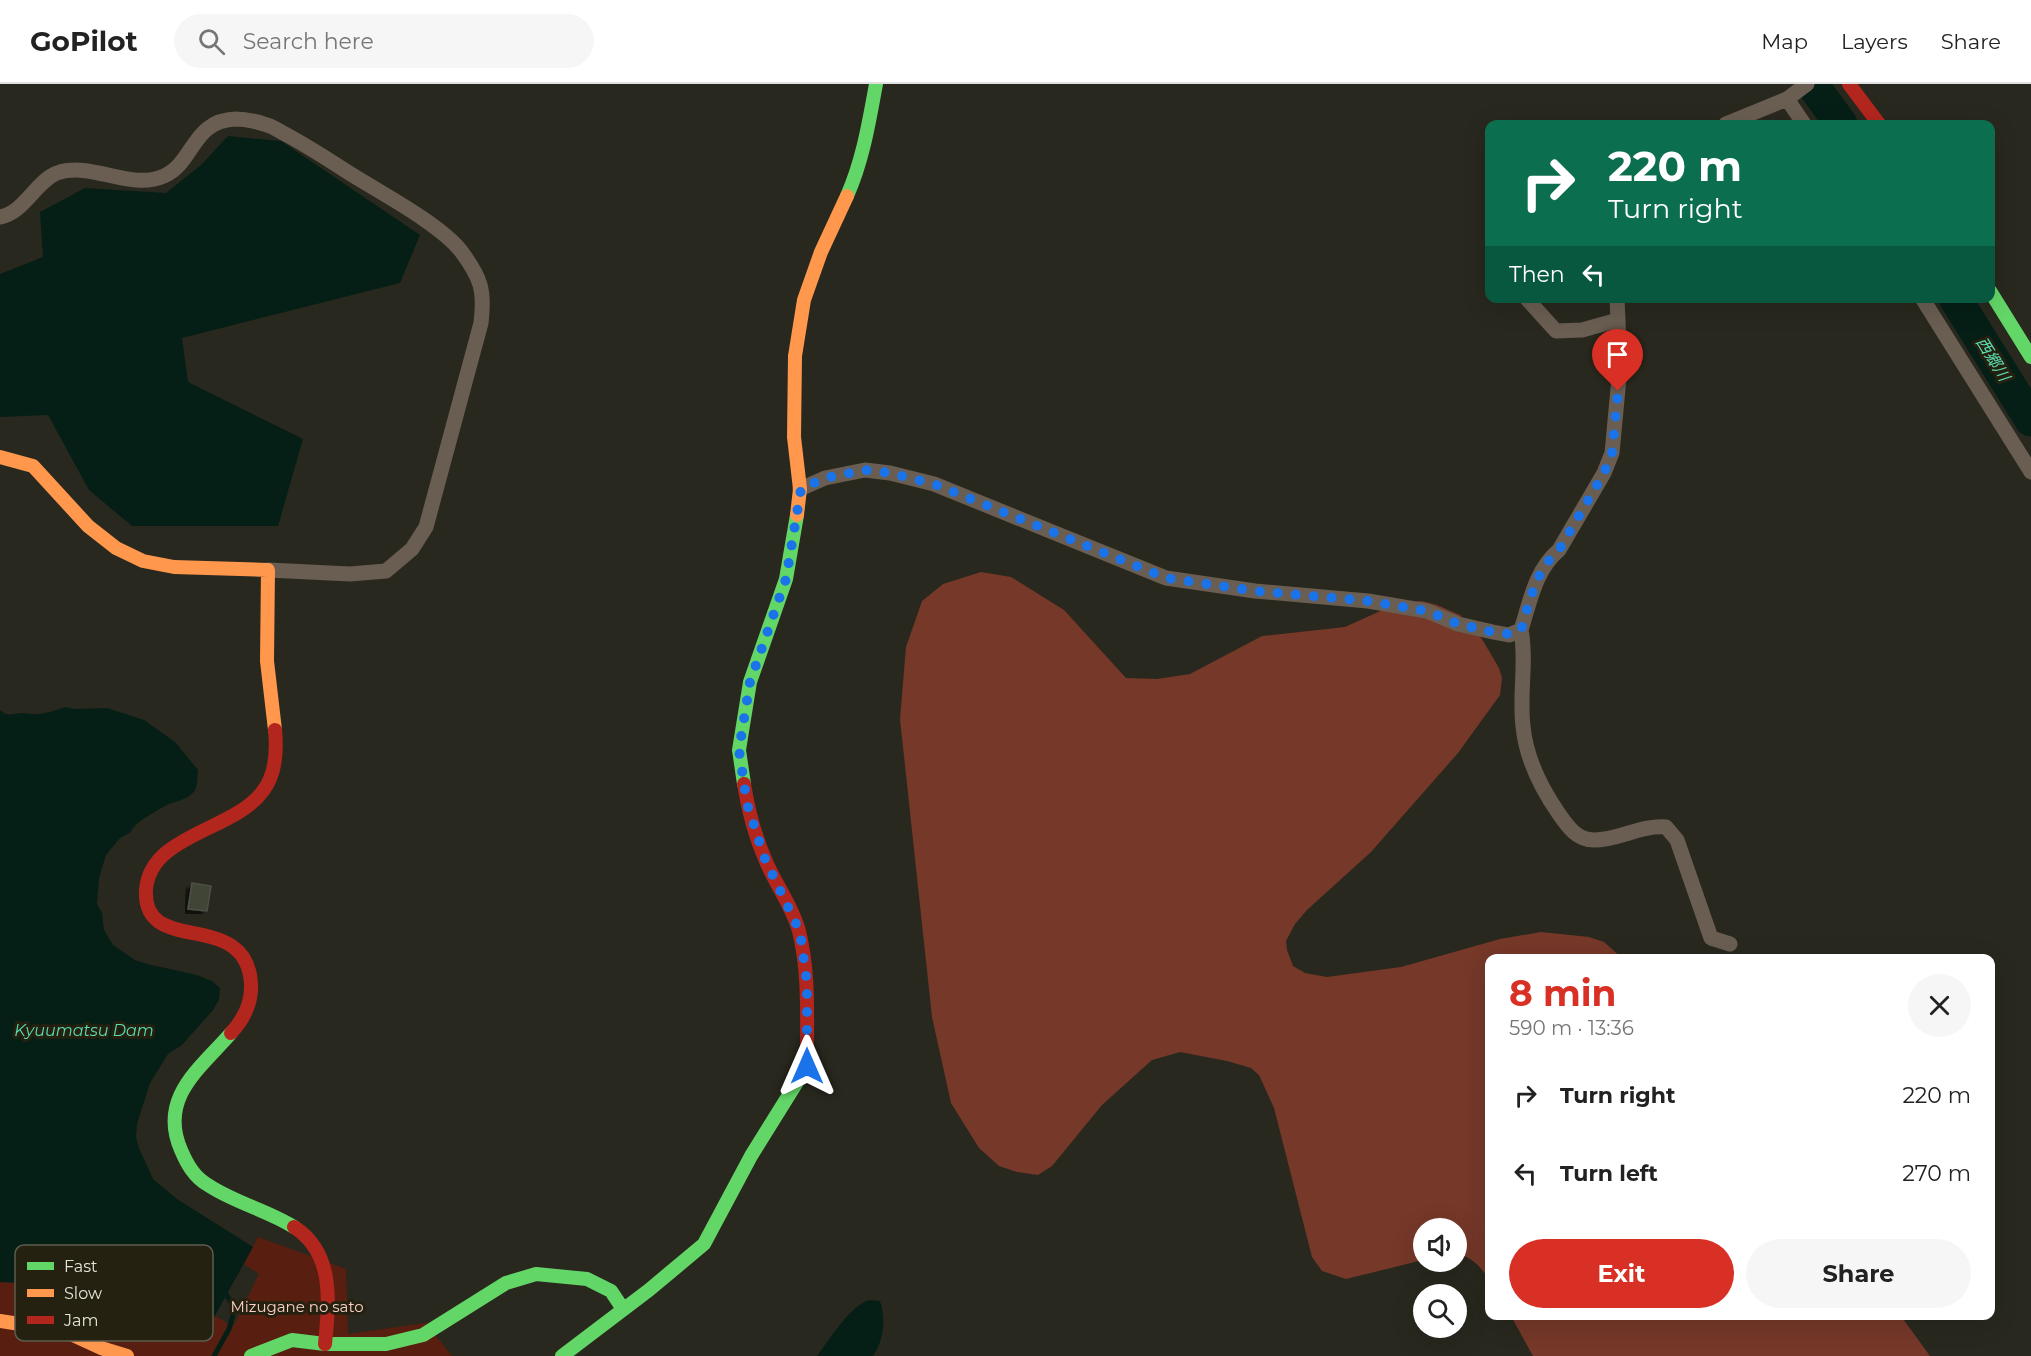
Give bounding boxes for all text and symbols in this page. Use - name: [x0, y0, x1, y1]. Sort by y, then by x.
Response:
- search box: [174, 14, 594, 68]
- text: GoPilot: [30, 24, 138, 58]
- icon: search: [195, 25, 228, 58]
- text: Search here: [243, 28, 374, 55]
- text: Map: [1761, 29, 1808, 54]
- text: Layers: [1841, 29, 1908, 54]
- text: Share: [1941, 29, 2001, 54]
- text: 220 m: [1608, 140, 1742, 192]
- icon: right: [1509, 144, 1587, 222]
- text: Turn right: [1608, 192, 1743, 225]
- icon: left: [1577, 258, 1610, 291]
- text: Then: [1509, 261, 1565, 288]
- pin: [1592, 329, 1643, 391]
- water label: 西郷川: [1972, 334, 2015, 386]
- icon: arrive: [1601, 338, 1634, 371]
- text: 8 min: [1509, 971, 1616, 1015]
- button: close: [1908, 974, 1971, 1037]
- text: 590 m · 13:36: [1509, 1016, 1634, 1040]
- water label: Kyuumatsu Dam: [14, 1021, 154, 1040]
- position arrow: [775, 1034, 839, 1098]
- icon: right: [1509, 1079, 1542, 1112]
- text: Turn right: [1560, 1082, 1675, 1109]
- text: 220 m: [1902, 1082, 1971, 1109]
- icon: left: [1509, 1157, 1542, 1190]
- text: Turn left: [1560, 1160, 1658, 1187]
- text: 270 m: [1902, 1160, 1971, 1187]
- map controls: [1413, 1218, 1467, 1338]
- button: sound: [1413, 1218, 1467, 1272]
- button: Exit: [1509, 1239, 1734, 1308]
- button: Share: [1746, 1239, 1971, 1308]
- legend: [15, 1245, 213, 1341]
- text: Fast: [64, 1257, 98, 1276]
- text: Slow: [64, 1284, 102, 1303]
- button: search: [1413, 1284, 1467, 1338]
- park label: Mizugane no sato: [230, 1297, 364, 1316]
- text: Jam: [63, 1311, 98, 1330]

